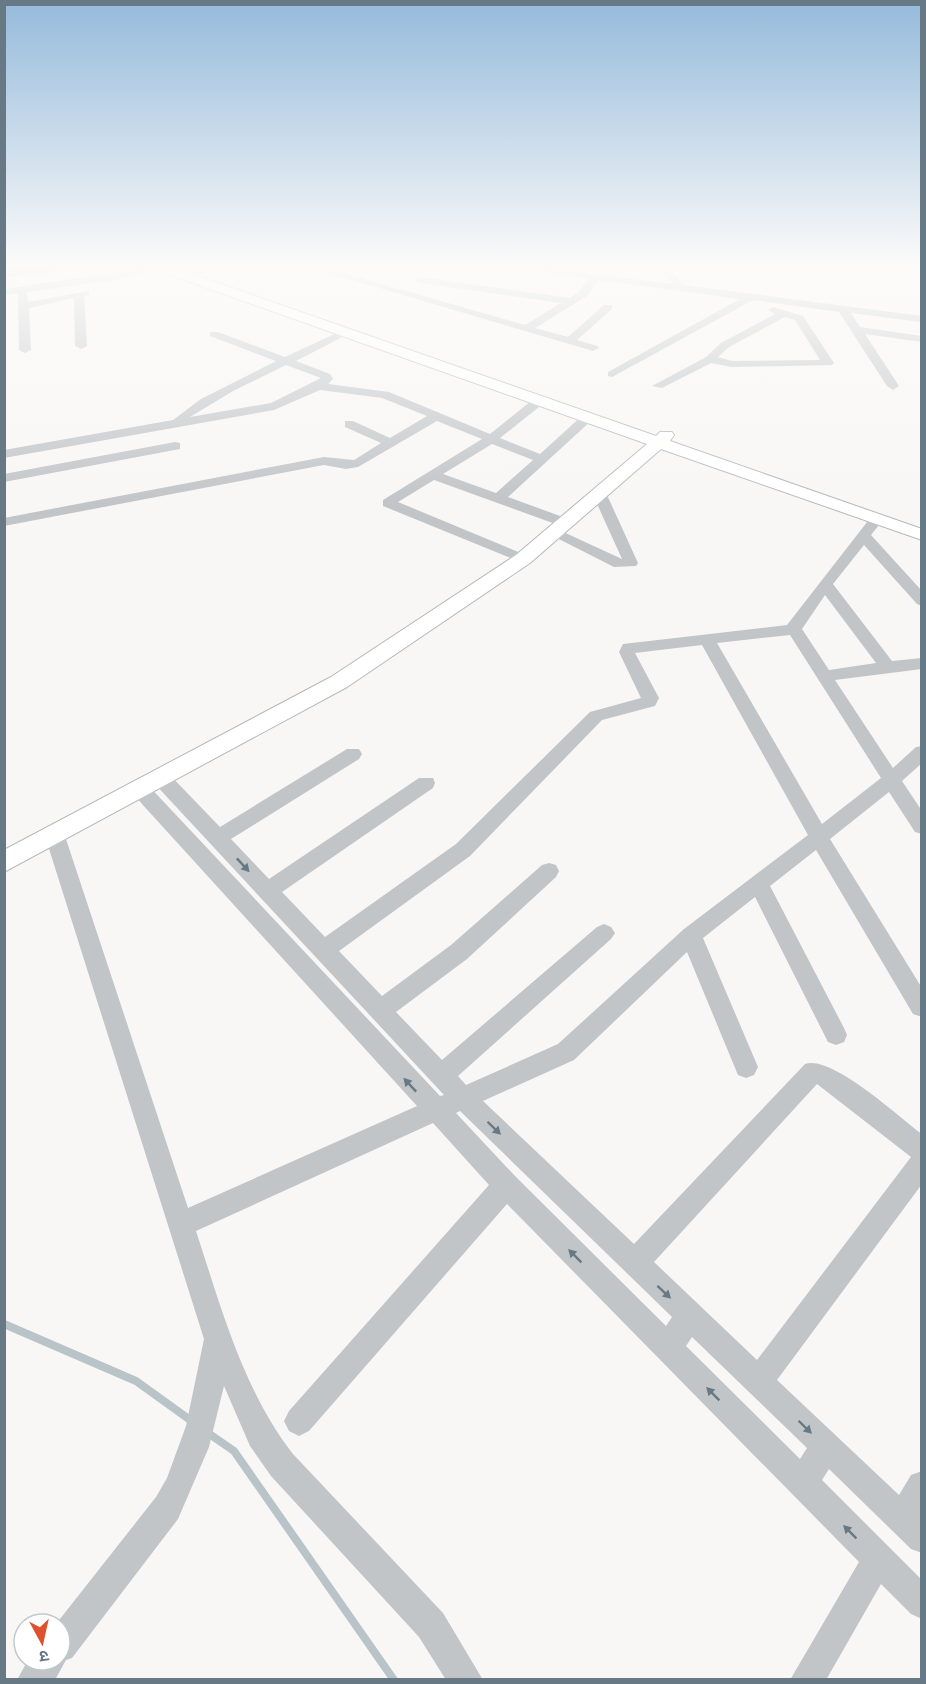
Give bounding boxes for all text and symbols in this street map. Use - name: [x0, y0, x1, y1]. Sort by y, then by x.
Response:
- one-way arrow: [236, 858, 250, 872]
- one-way arrow: [404, 1078, 418, 1092]
- one-way arrow: [486, 1120, 500, 1134]
- one-way arrow: [568, 1250, 582, 1264]
- one-way arrow: [657, 1285, 671, 1299]
- one-way arrow: [705, 1387, 720, 1401]
- one-way arrow: [798, 1420, 813, 1434]
- one-way arrow: [844, 1525, 858, 1539]
- north arrow: [12, 1612, 72, 1672]
- text: उ: [37, 1646, 50, 1667]

